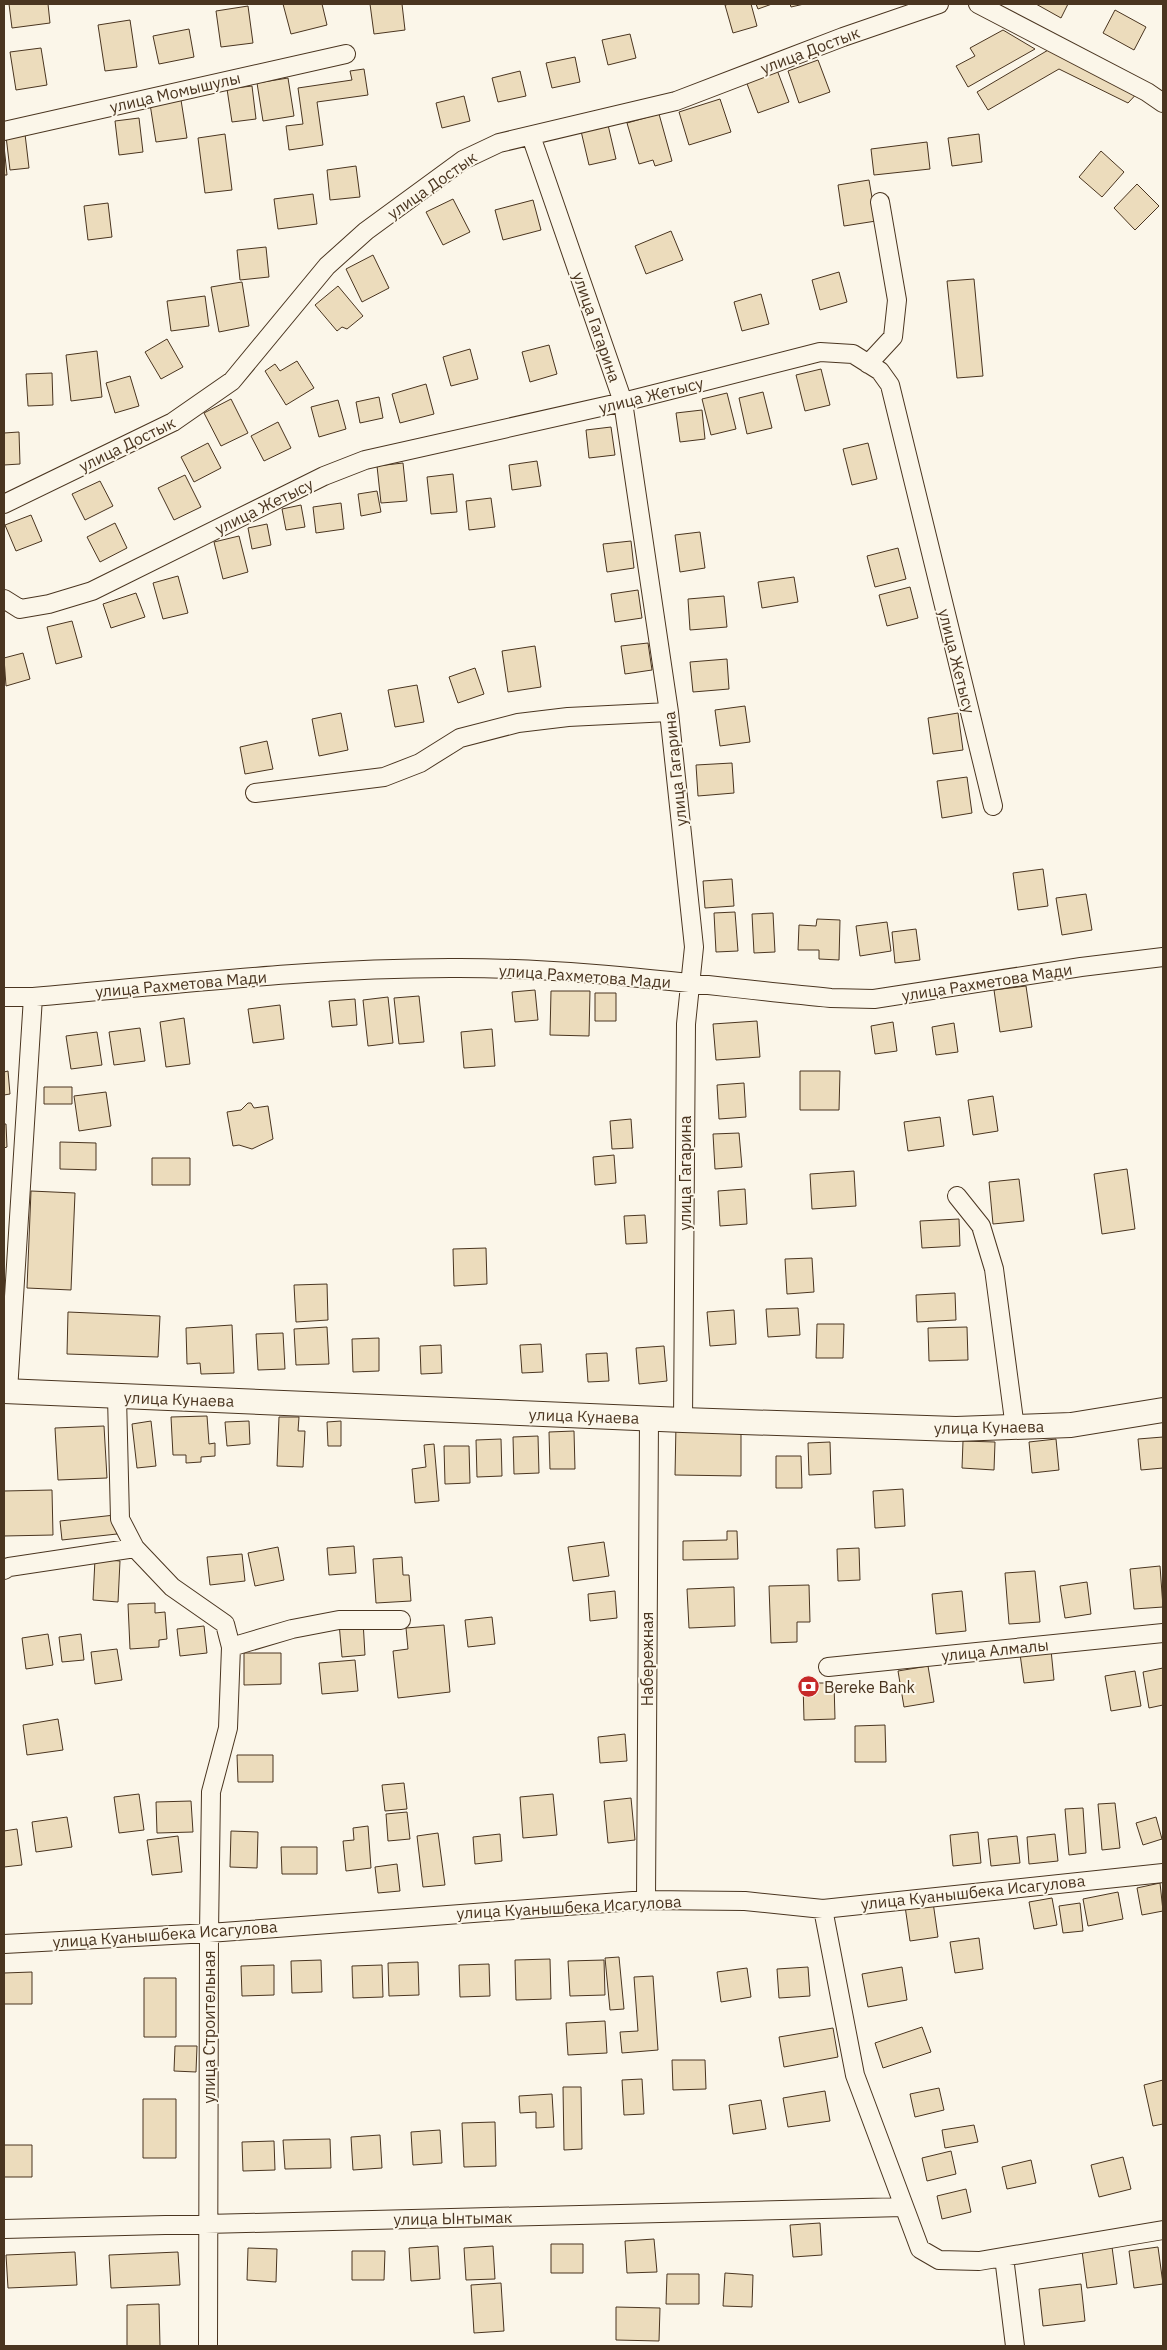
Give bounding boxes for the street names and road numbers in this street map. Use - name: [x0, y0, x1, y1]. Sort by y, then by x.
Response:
- street label: улица Достык: [758, 22, 863, 78]
- street label: улица Момышулы: [108, 67, 242, 117]
- street label: улица Достык: [383, 147, 481, 223]
- street label: улица Гагарина: [569, 269, 625, 385]
- street label: улица Жетысу: [597, 372, 705, 418]
- street label: улица Достык: [76, 412, 179, 476]
- street label: улица Жетысу: [212, 474, 316, 538]
- street label: улица Жетысу: [934, 607, 980, 715]
- street label: улица Гагарина: [659, 710, 691, 827]
- street label: улица Рахметова Мади: [900, 959, 1074, 1005]
- street label: улица Рахметова Мади: [498, 960, 672, 992]
- street label: улица Рахметова Мади: [94, 967, 268, 1001]
- street label: улица Гагарина: [675, 1115, 695, 1231]
- street label: улица Кунаева: [123, 1387, 235, 1411]
- street label: улица Кунаева: [528, 1404, 640, 1428]
- street label: улица Кунаева: [934, 1416, 1045, 1438]
- street label: Набережная: [637, 1612, 657, 1706]
- street label: улица Алмалы: [940, 1634, 1050, 1666]
- street label: улица Куанышбека Исагулова: [860, 1870, 1087, 1914]
- street label: улица Куанышбека Исагулова: [456, 1891, 682, 1923]
- street label: улица Куанышбека Исагулова: [52, 1916, 279, 1952]
- street label: улица Строительная: [199, 1950, 219, 2104]
- street label: улица Ынтымак: [393, 2207, 513, 2229]

